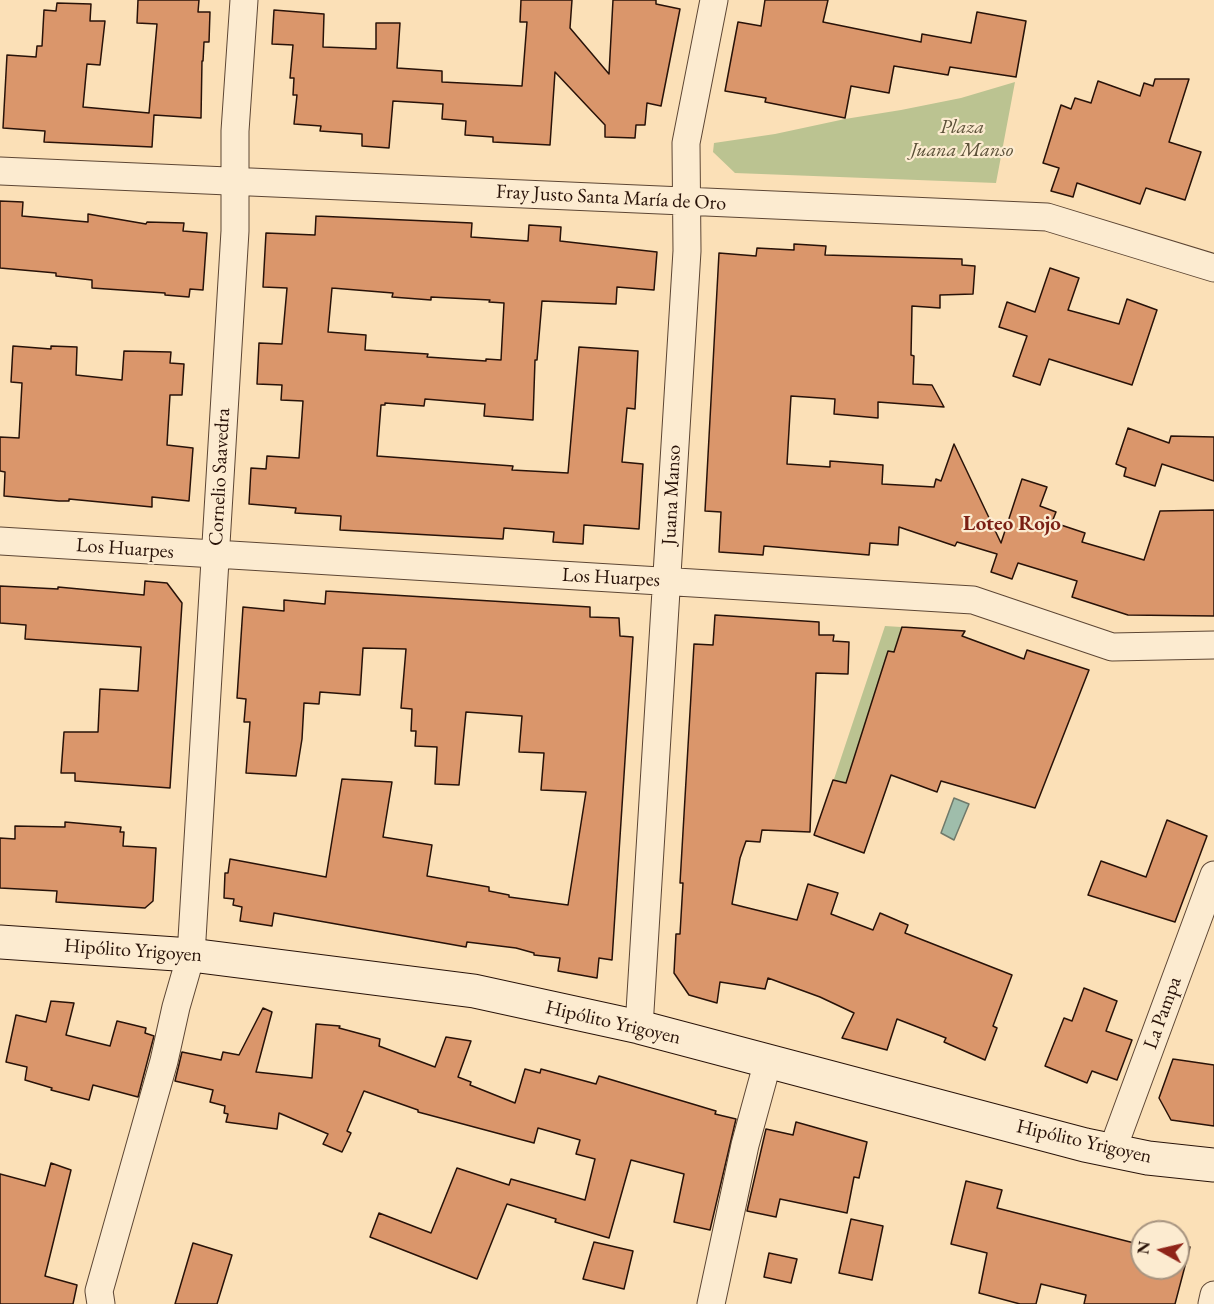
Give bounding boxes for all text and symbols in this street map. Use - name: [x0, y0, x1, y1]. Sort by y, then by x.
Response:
- park label: Plaza Juana Manso: [911, 116, 1013, 163]
- street label: Fray Justo Santa María de Oro: [495, 180, 727, 216]
- street label: Cornelio Saavedra: [204, 407, 236, 547]
- street label: Juana Manso: [657, 444, 687, 546]
- district label: Loteo Rojo: [963, 511, 1061, 537]
- street label: Los Huarpes: [75, 534, 175, 564]
- street label: Los Huarpes: [561, 563, 661, 593]
- street label: Hipólito Yrigoyen: [63, 934, 203, 968]
- street label: La Pampa: [1139, 974, 1187, 1052]
- street label: Hipólito Yrigoyen: [543, 996, 683, 1050]
- street label: Hipólito Yrigoyen: [1014, 1115, 1154, 1169]
- north arrow: [1130, 1220, 1190, 1280]
- text: N: [1132, 1240, 1155, 1256]

